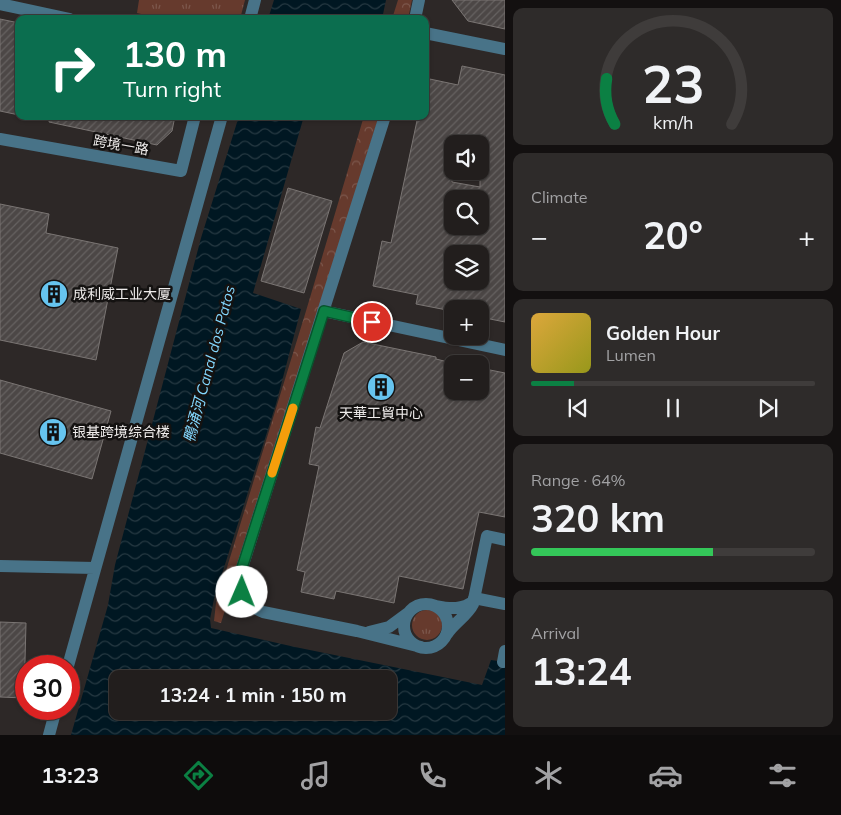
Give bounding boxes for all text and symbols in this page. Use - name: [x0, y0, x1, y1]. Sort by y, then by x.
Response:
- text: 130 m: [123, 32, 227, 76]
- icon: right: [40, 35, 105, 100]
- text: 23: [642, 51, 704, 116]
- text: Turn right: [123, 75, 221, 103]
- text: km/h: [653, 111, 693, 133]
- street label: 跨境一路: [92, 131, 150, 159]
- map controls: [444, 135, 489, 400]
- button: sound: [444, 135, 489, 180]
- text: Climate: [531, 187, 587, 207]
- button: search: [444, 190, 489, 235]
- text: 20°: [643, 211, 703, 259]
- text: −: [531, 219, 548, 254]
- text: +: [798, 219, 815, 254]
- button: layers: [444, 245, 489, 290]
- building icon: 成利威工业大厦: [39, 279, 69, 309]
- water label: 鴨涌河 Canal dos Patos: [179, 283, 239, 445]
- place label: 成利威工业大厦: [73, 285, 171, 303]
- button: +: [444, 300, 489, 345]
- pin: [351, 301, 393, 343]
- icon: arrive: [358, 308, 386, 336]
- text: Golden Hour: [606, 321, 720, 345]
- text: Lumen: [606, 345, 656, 365]
- button: −: [444, 355, 489, 400]
- building icon: 天華工貿中心: [366, 372, 396, 402]
- icon: previous: [564, 394, 592, 422]
- icon: pause: [659, 394, 687, 422]
- icon: next: [754, 394, 782, 422]
- place label: 天華工貿中心: [339, 404, 423, 422]
- building icon: 银基跨境综合楼: [38, 417, 68, 447]
- place label: 银基跨境综合楼: [72, 423, 170, 441]
- text: Range · 64%: [531, 470, 626, 490]
- text: 320 km: [531, 494, 665, 542]
- position arrow: [215, 565, 267, 617]
- text: Arrival: [531, 623, 580, 643]
- text: 13:24: [531, 647, 632, 695]
- speed limit sign: 30: [15, 655, 80, 720]
- text: 13:24 · 1 min · 150 m: [159, 683, 347, 707]
- icon: directions: [181, 758, 216, 793]
- icon: music: [298, 758, 333, 793]
- icon: phone: [415, 758, 450, 793]
- icon: climate: [531, 758, 566, 793]
- icon: car: [648, 758, 683, 793]
- icon: filters: [765, 758, 800, 793]
- text: 13:23: [41, 761, 99, 789]

